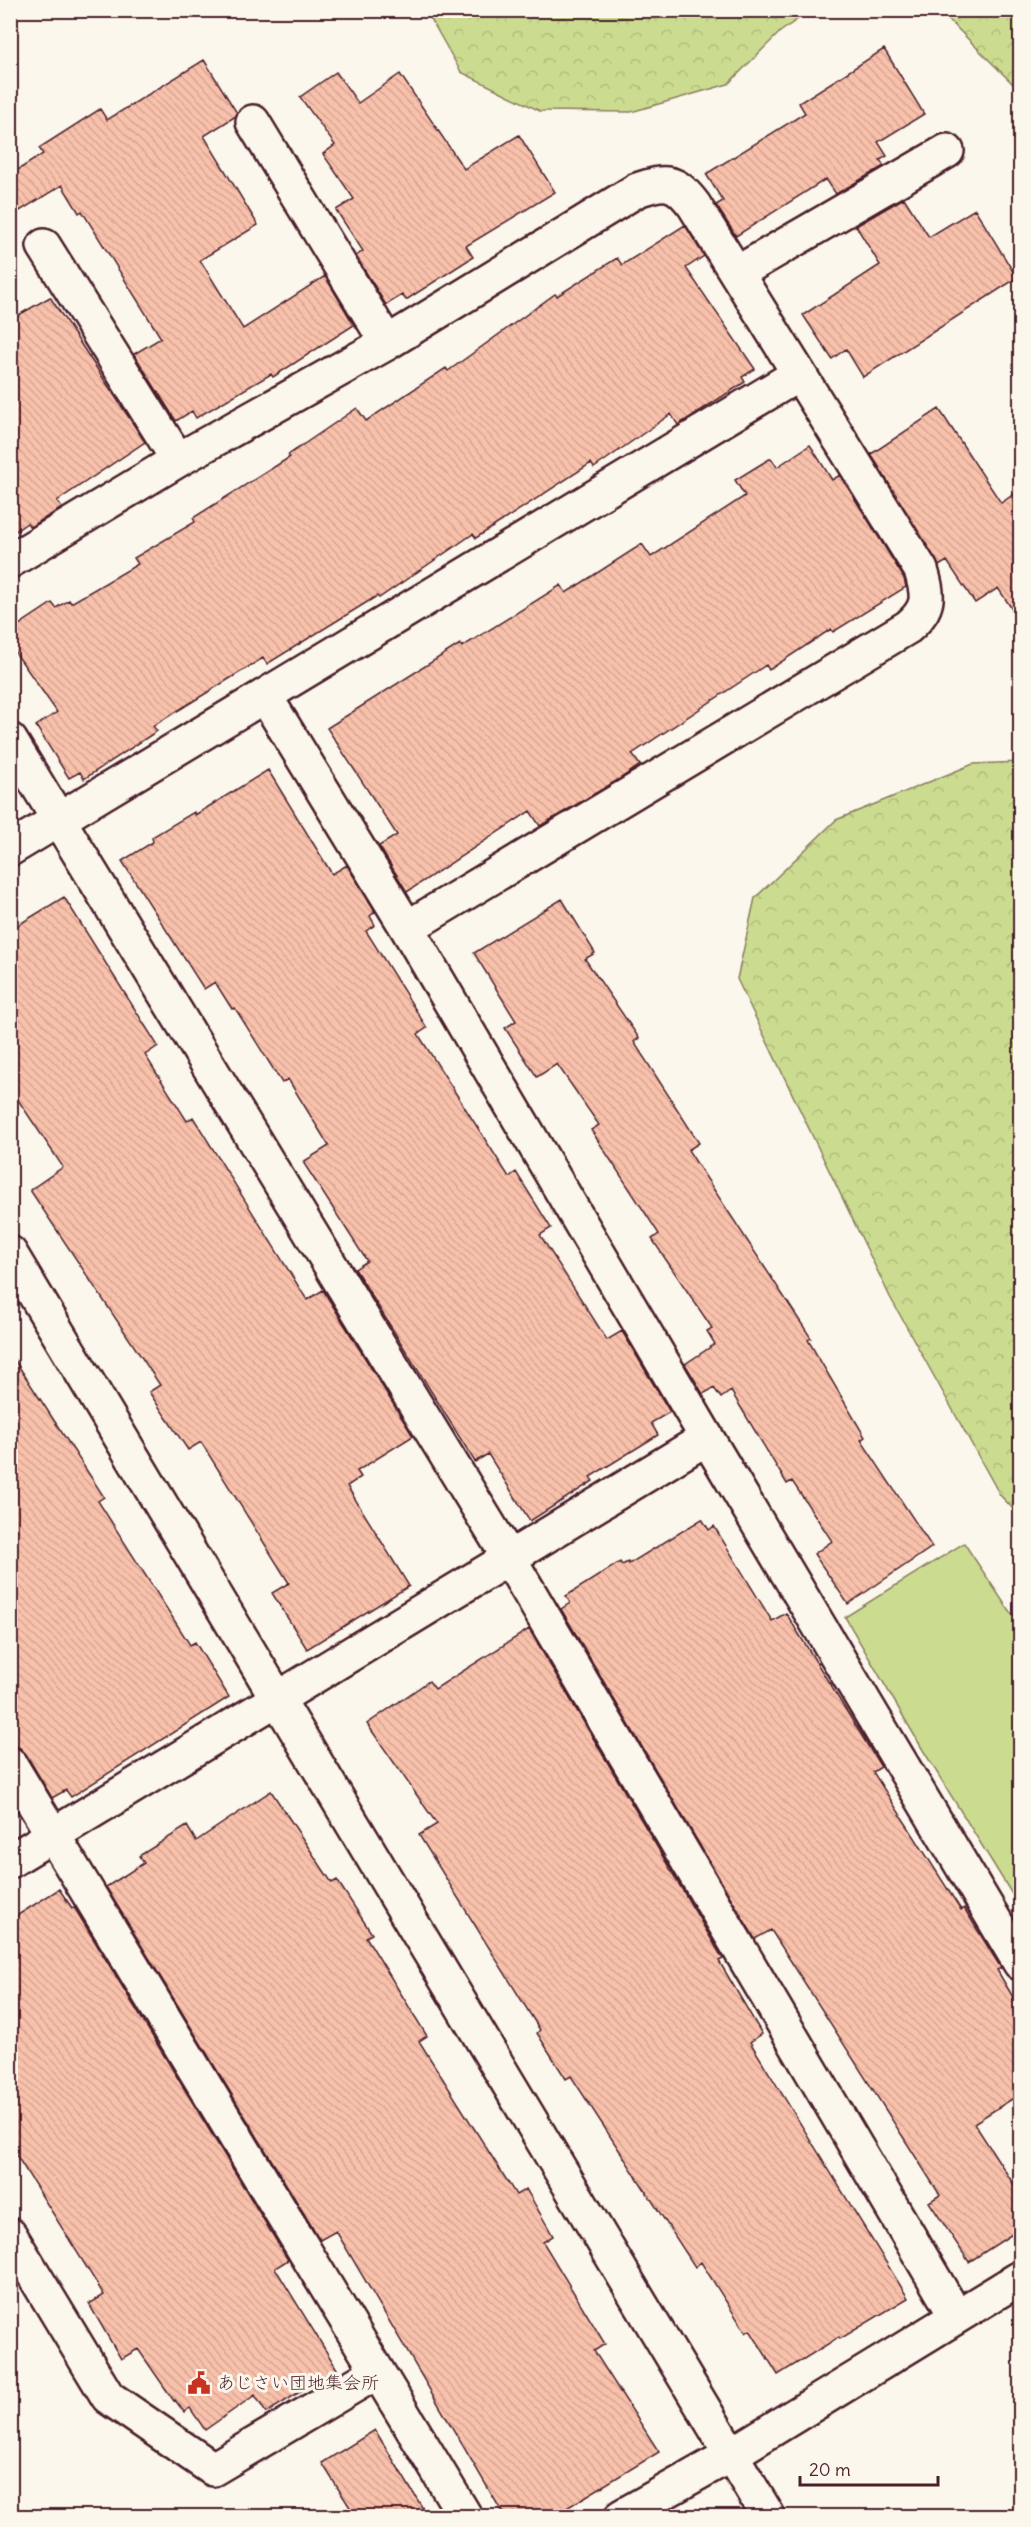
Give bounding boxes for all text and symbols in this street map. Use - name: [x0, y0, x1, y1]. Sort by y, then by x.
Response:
- public building icon: あじさい団地集会所: [186, 2370, 212, 2396]
- place label: あじさい団地集会所: [217, 2371, 379, 2394]
- scale bar: [800, 2449, 938, 2487]
- text: 20 m: [809, 2458, 851, 2481]

